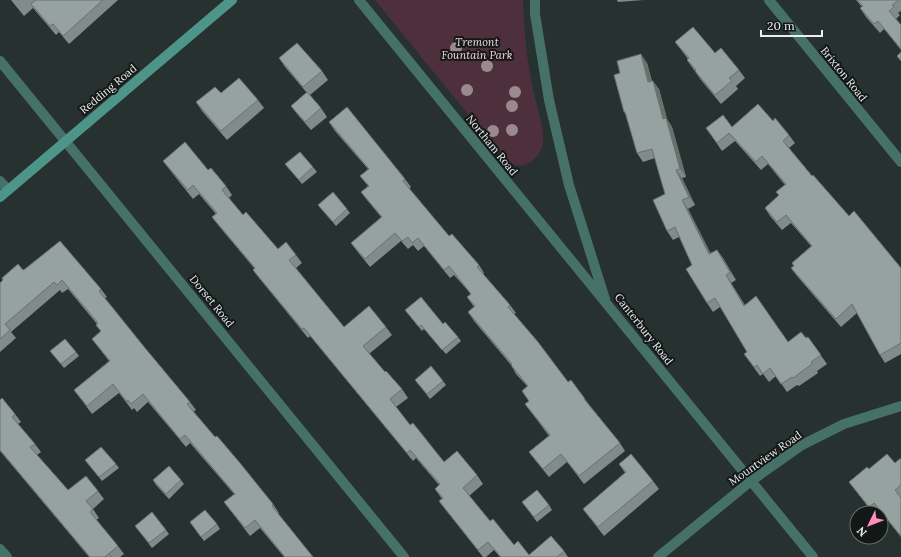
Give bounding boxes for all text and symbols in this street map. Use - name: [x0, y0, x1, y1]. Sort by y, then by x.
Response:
- scale bar: [761, 12, 822, 38]
- text: 20 m: [767, 18, 795, 33]
- park label: Tremont Fountain Park: [442, 35, 513, 62]
- street label: Brixton Road: [818, 44, 871, 104]
- street label: Redding Road: [77, 61, 140, 117]
- street label: Northam Road: [463, 112, 521, 179]
- street label: Dorset Road: [187, 272, 238, 330]
- street label: Canterbury Road: [612, 290, 677, 368]
- street label: Mountview Road: [726, 427, 805, 488]
- north arrow: [849, 505, 889, 545]
- text: N: [853, 524, 870, 540]

